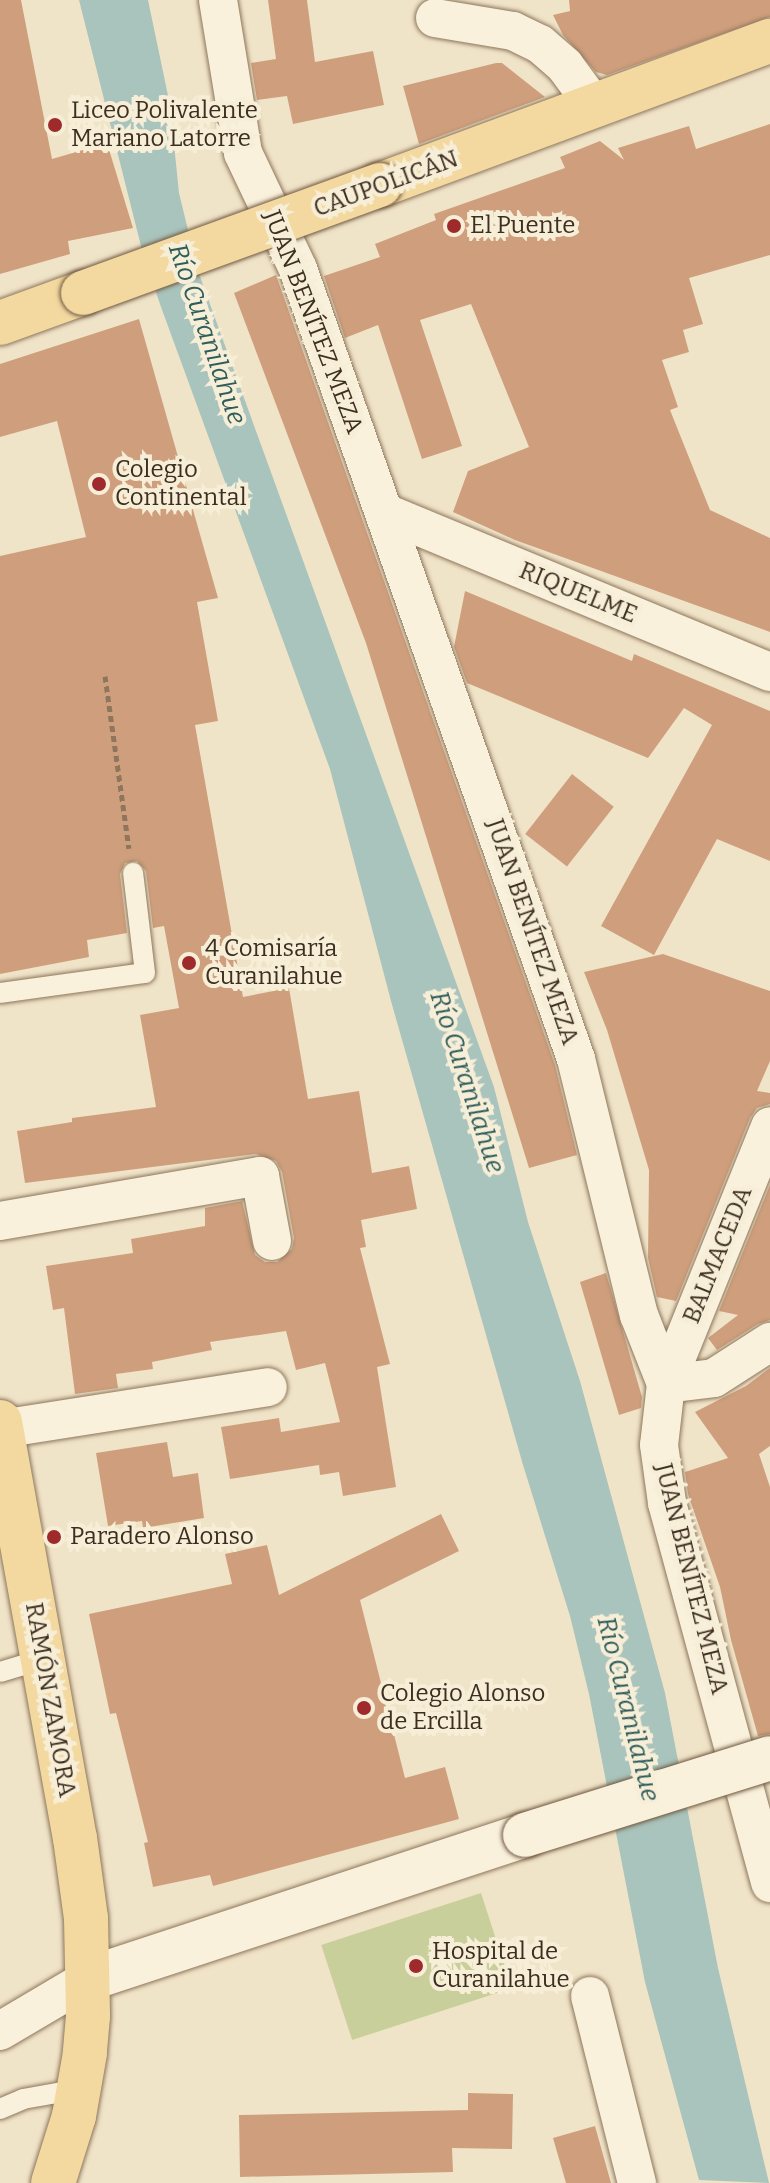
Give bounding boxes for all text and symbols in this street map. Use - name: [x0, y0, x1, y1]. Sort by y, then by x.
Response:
- place label: Liceo Polivalente Mariano Latorre: [71, 97, 258, 153]
- marker: Liceo Polivalente Mariano Latorre: [46, 116, 64, 134]
- street label: CAUPOLICÁN: [310, 145, 462, 223]
- street label: JUAN BENÍTEZ MEZA: [257, 206, 369, 438]
- place label: El Puente: [470, 212, 575, 240]
- marker: El Puente: [445, 217, 463, 235]
- water label: Río Curanilahue: [161, 239, 253, 429]
- place label: Colegio Continental: [115, 456, 247, 512]
- marker: Colegio Continental: [90, 475, 108, 493]
- street label: RIQUELME: [515, 556, 641, 630]
- street label: JUAN BENÍTEZ MEZA: [480, 815, 584, 1049]
- place label: 4 Comisaría Curanilahue: [205, 935, 343, 991]
- marker: 4 Comisaría Curanilahue: [180, 954, 198, 972]
- water label: Río Curanilahue: [423, 987, 511, 1177]
- street label: BALMACEDA: [677, 1182, 759, 1328]
- street label: JUAN BENÍTEZ MEZA: [648, 1461, 734, 1697]
- place label: Paradero Alonso: [70, 1523, 254, 1551]
- marker: Paradero Alonso: [45, 1528, 63, 1546]
- street label: RAMÓN ZAMORA: [19, 1600, 81, 1800]
- water label: Río Curanilahue: [590, 1613, 666, 1805]
- place label: Colegio Alonso de Ercilla: [380, 1680, 545, 1736]
- marker: Colegio Alonso de Ercilla: [355, 1699, 373, 1717]
- place label: Hospital de Curanilahue: [432, 1938, 570, 1994]
- marker: Hospital de Curanilahue: [407, 1957, 425, 1975]

